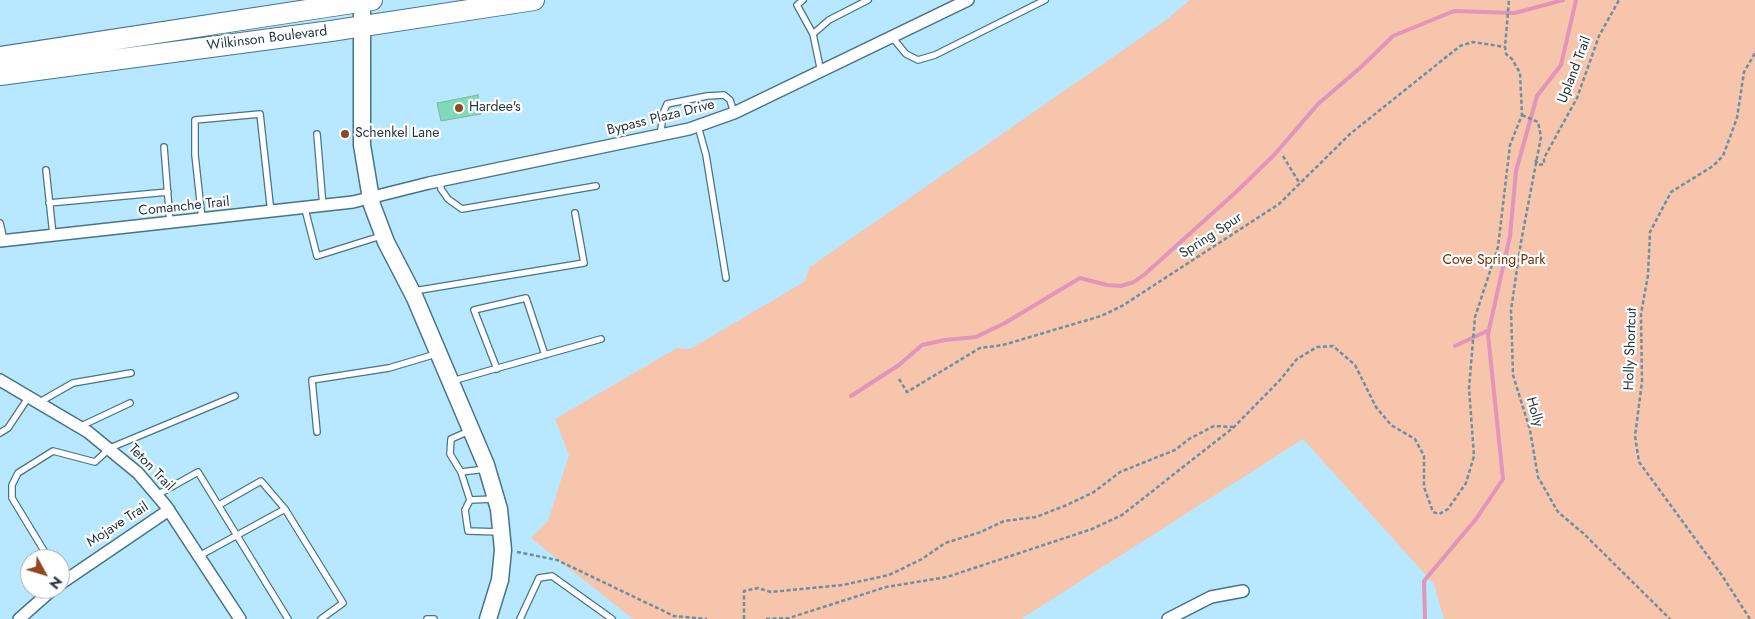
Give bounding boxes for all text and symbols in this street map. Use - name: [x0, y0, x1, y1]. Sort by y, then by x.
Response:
- street label: Wilkinson Boulevard: [206, 23, 328, 55]
- street label: Upland Trail: [1555, 34, 1595, 106]
- street label: Bypass Plaza Drive: [605, 97, 717, 139]
- place label: Hardee's: [469, 100, 521, 116]
- marker: Hardee's: [453, 102, 465, 114]
- place label: Schenkel Lane: [355, 126, 439, 142]
- marker: Schenkel Lane: [339, 128, 351, 140]
- street label: Comanche Trail: [138, 194, 230, 220]
- street label: Spring Spur: [1176, 210, 1246, 262]
- park label: Cove Spring Park: [1443, 253, 1545, 269]
- street label: Holly Shortcut: [1621, 307, 1641, 391]
- street label: Holly: [1522, 395, 1546, 429]
- street label: Teton Trail: [125, 441, 177, 495]
- street label: Mojave Trail: [84, 499, 152, 551]
- north arrow: [20, 549, 70, 599]
- text: N: [45, 572, 67, 593]

